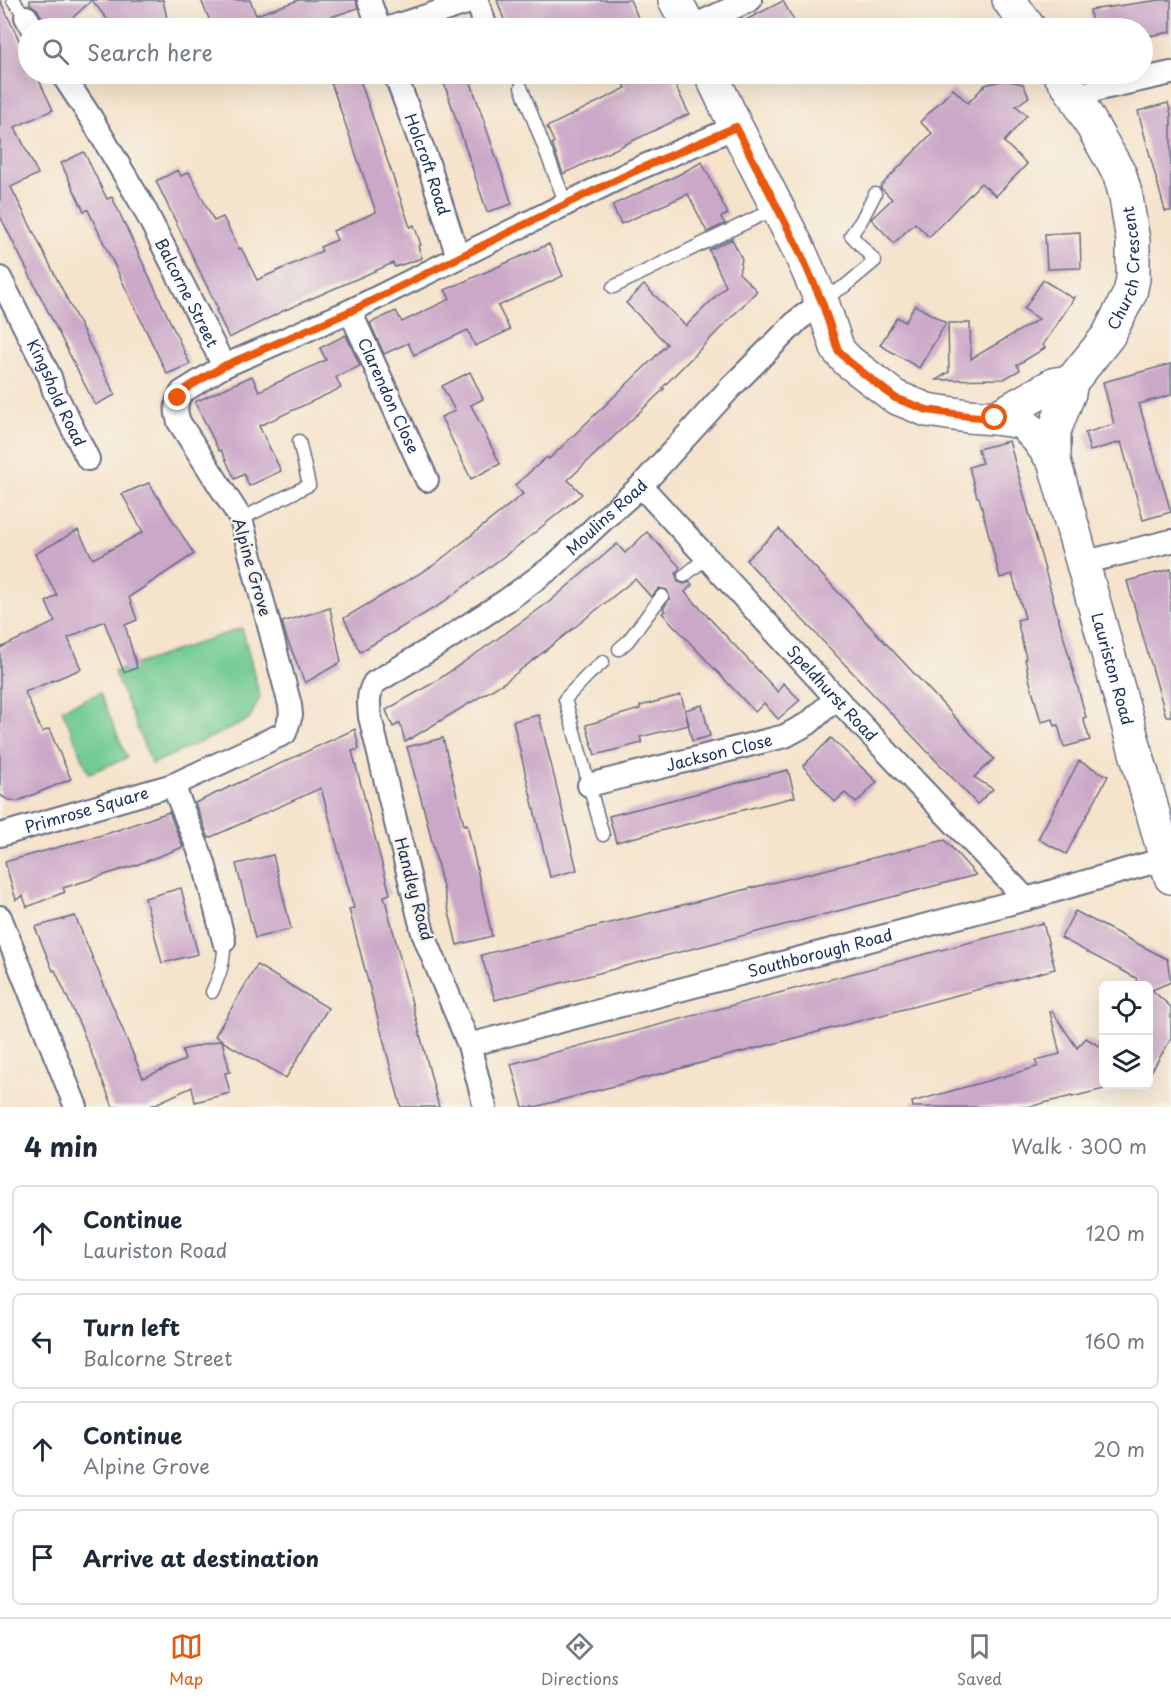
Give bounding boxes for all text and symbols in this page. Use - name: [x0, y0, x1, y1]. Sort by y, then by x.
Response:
- search box: [18, 18, 1153, 84]
- icon: search: [39, 35, 72, 68]
- text: Search here: [87, 35, 213, 68]
- street label: Holcroft Road: [400, 110, 457, 218]
- street label: Church Crescent: [1100, 204, 1144, 334]
- street label: Balcorne Street: [150, 233, 226, 351]
- street label: Clarendon Close: [353, 333, 426, 457]
- street label: Kingshold Road: [22, 335, 93, 450]
- route end: [164, 384, 190, 410]
- route start: [981, 404, 1007, 430]
- street label: Moulins Road: [560, 473, 653, 560]
- street label: Alpine Grove: [227, 515, 278, 619]
- street label: Lauriston Road: [1086, 610, 1141, 728]
- street label: Speldhurst Road: [782, 639, 884, 746]
- street label: Jackson Close: [663, 727, 774, 776]
- street label: Primrose Square: [21, 780, 151, 838]
- street label: Handley Road: [390, 834, 440, 943]
- street label: Southborough Road: [745, 922, 895, 982]
- map controls: [1099, 981, 1153, 1089]
- button: locate: [1099, 981, 1153, 1035]
- button: layers: [1099, 1035, 1153, 1089]
- text: 4 min: [24, 1127, 98, 1166]
- text: Walk · 300 m: [1011, 1131, 1147, 1161]
- text: Continue: [83, 1202, 182, 1235]
- icon: ahead: [26, 1217, 59, 1250]
- text: 120 m: [1086, 1218, 1145, 1248]
- text: Lauriston Road: [83, 1235, 228, 1265]
- text: Turn left: [83, 1310, 180, 1343]
- icon: left: [26, 1325, 59, 1358]
- text: 160 m: [1085, 1326, 1145, 1356]
- text: Balcorne Street: [83, 1343, 232, 1373]
- text: Continue: [83, 1418, 182, 1451]
- icon: ahead: [26, 1433, 59, 1466]
- text: 20 m: [1093, 1434, 1145, 1464]
- text: Alpine Grove: [83, 1451, 210, 1481]
- icon: arrive: [26, 1541, 59, 1574]
- text: Arrive at destination: [83, 1541, 319, 1574]
- tab: Map: [169, 1630, 203, 1690]
- tab: Directions: [541, 1630, 619, 1690]
- tab: Saved: [957, 1630, 1002, 1690]

